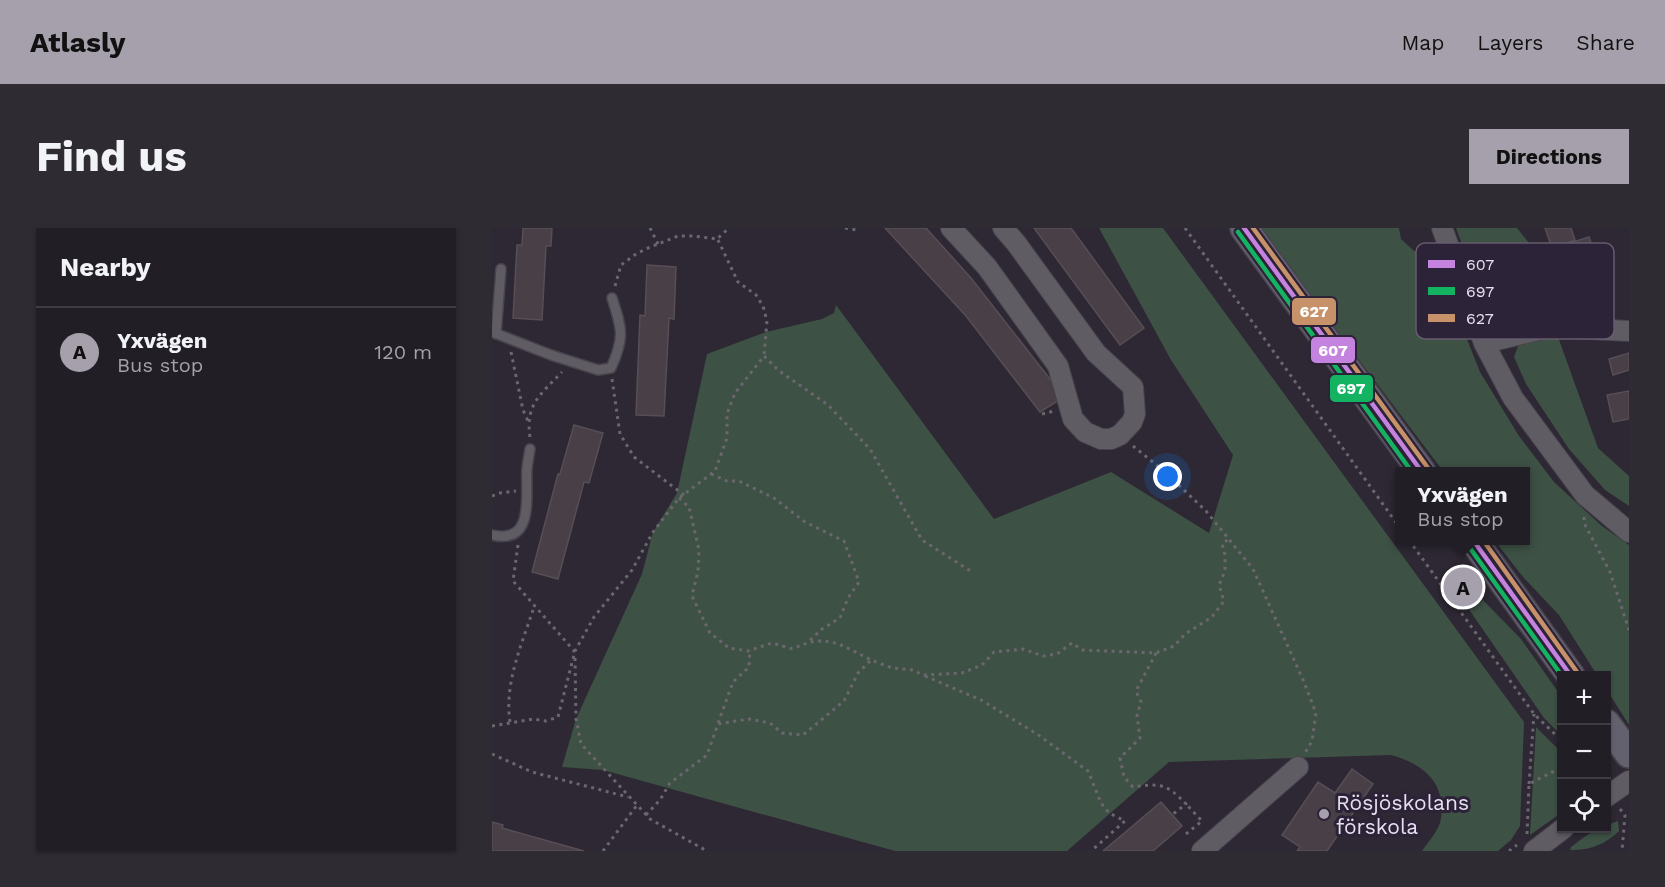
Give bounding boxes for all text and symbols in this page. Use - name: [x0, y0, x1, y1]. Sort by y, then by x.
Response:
- text: Atlasly: [30, 26, 125, 59]
- text: Map: [1401, 30, 1444, 55]
- text: Layers: [1477, 30, 1543, 55]
- text: Share: [1576, 30, 1635, 55]
- button: Directions: [1469, 129, 1629, 184]
- text: Find us: [36, 132, 187, 181]
- legend: [1416, 243, 1614, 339]
- text: Nearby: [60, 252, 151, 282]
- text: 607: [1466, 255, 1494, 274]
- text: 697: [1466, 282, 1494, 301]
- line badge: 627: [1291, 297, 1337, 326]
- text: 627: [1300, 302, 1329, 321]
- text: 627: [1466, 309, 1494, 328]
- text: Yxvägen: [117, 328, 207, 353]
- line badge: 607: [1310, 336, 1356, 364]
- text: A: [73, 340, 86, 364]
- text: 120 m: [374, 340, 432, 364]
- text: 607: [1318, 341, 1348, 360]
- text: Bus stop: [117, 353, 203, 377]
- line badge: 697: [1329, 374, 1374, 403]
- text: 697: [1336, 379, 1366, 398]
- your location: [1153, 462, 1182, 491]
- popup: [1395, 467, 1530, 545]
- text: Yxvägen: [1417, 482, 1508, 507]
- text: Bus stop: [1417, 507, 1504, 531]
- pin: A: [1444, 564, 1482, 610]
- map controls: [1557, 671, 1611, 833]
- button: +: [1557, 671, 1611, 725]
- button: −: [1557, 725, 1611, 779]
- button: locate: [1557, 779, 1611, 833]
- place label: Rösjöskolans förskola: [1336, 790, 1469, 839]
- marker: Rösjöskolans förskola: [1317, 807, 1331, 821]

